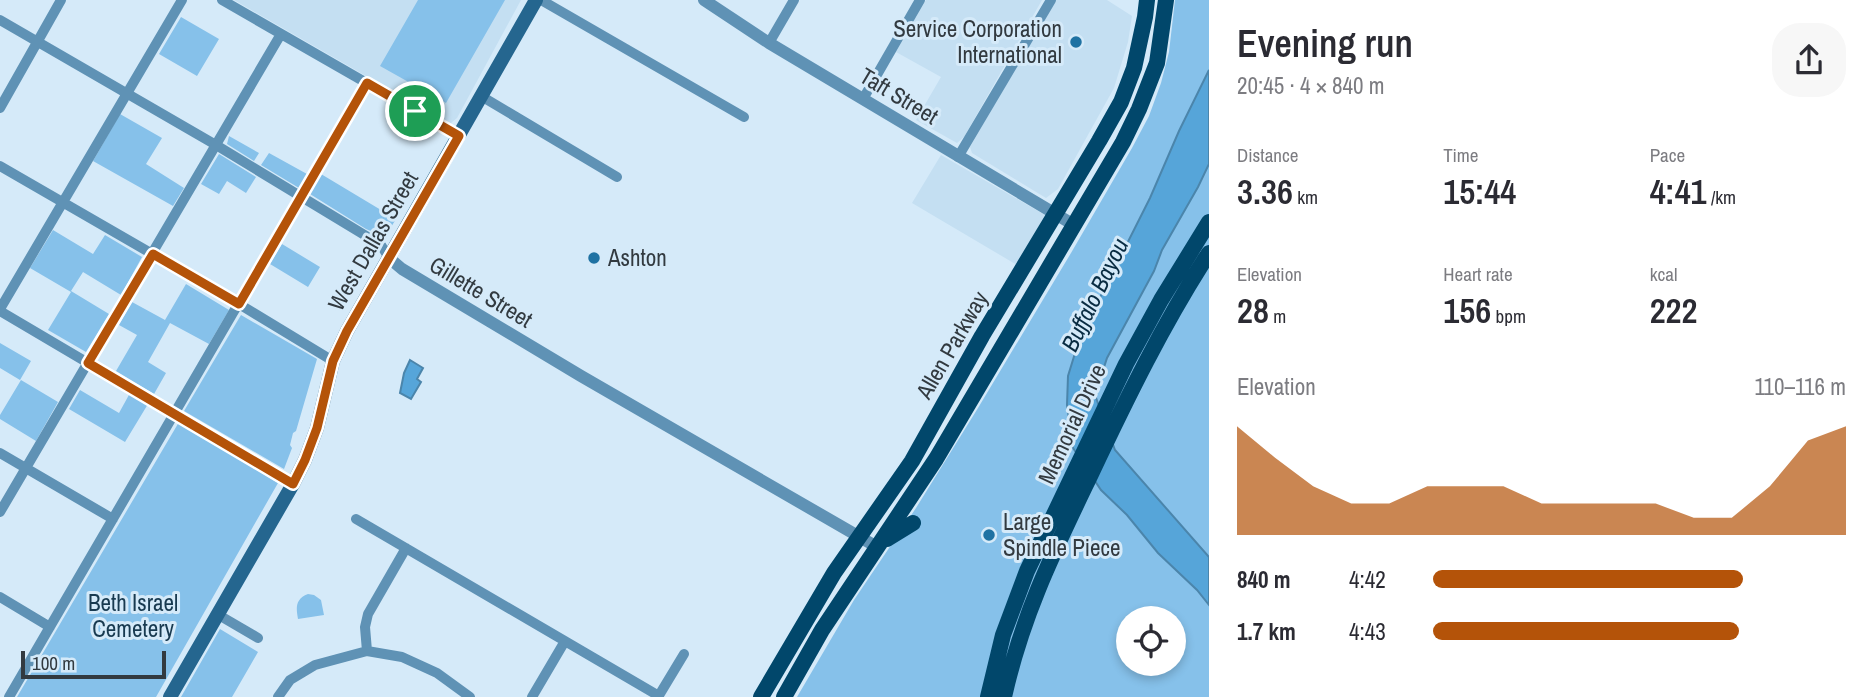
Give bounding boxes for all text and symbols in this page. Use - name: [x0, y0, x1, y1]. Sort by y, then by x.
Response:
- place label: Service Corporation International: [893, 13, 1062, 70]
- text: Evening run: [1237, 18, 1413, 69]
- button: share: [1772, 23, 1846, 97]
- marker: Service Corporation International: [1068, 34, 1084, 50]
- street label: Taft Street: [854, 60, 944, 131]
- text: 20:45 · 4 × 840 m: [1237, 70, 1384, 101]
- pin: [385, 81, 445, 141]
- icon: arrive: [396, 92, 434, 130]
- text: Distance: [1237, 142, 1298, 168]
- text: Time: [1443, 142, 1478, 168]
- text: Pace: [1650, 142, 1685, 168]
- street label: West Dallas Street: [320, 166, 425, 316]
- text: 3.36: [1237, 168, 1293, 215]
- text: 15:44: [1443, 168, 1516, 215]
- text: 4:41: [1650, 168, 1707, 215]
- text: km: [1293, 184, 1318, 210]
- text: /km: [1707, 184, 1736, 210]
- water label: Buffalo Bayou: [1053, 233, 1135, 356]
- place label: Ashton: [607, 242, 667, 273]
- street label: Gillette Street: [424, 249, 539, 335]
- marker: Ashton: [586, 250, 602, 266]
- text: Elevation: [1237, 261, 1302, 287]
- text: Heart rate: [1443, 261, 1513, 287]
- text: kcal: [1650, 261, 1677, 287]
- street label: Allen Parkway: [908, 285, 995, 405]
- text: 28: [1237, 287, 1269, 334]
- text: 156: [1443, 287, 1491, 334]
- text: 222: [1650, 287, 1698, 334]
- text: m: [1269, 303, 1286, 329]
- text: bpm: [1491, 303, 1526, 329]
- street label: Memorial Drive: [1030, 359, 1113, 489]
- text: Elevation: [1237, 371, 1316, 402]
- text: 110–116 m: [1754, 371, 1846, 402]
- place label: Large Spindle Piece: [1003, 506, 1120, 563]
- marker: Large Spindle Piece: [981, 527, 997, 543]
- text: 840 m: [1237, 564, 1290, 595]
- text: 4:42: [1349, 564, 1386, 595]
- park label: Beth Israel Cemetery: [88, 587, 178, 644]
- map controls: [1116, 606, 1186, 676]
- button: locate: [1116, 606, 1186, 676]
- text: 1.7 km: [1237, 616, 1296, 647]
- text: 4:43: [1349, 616, 1386, 647]
- scale bar: [21, 648, 166, 680]
- text: 100 m: [32, 650, 75, 676]

